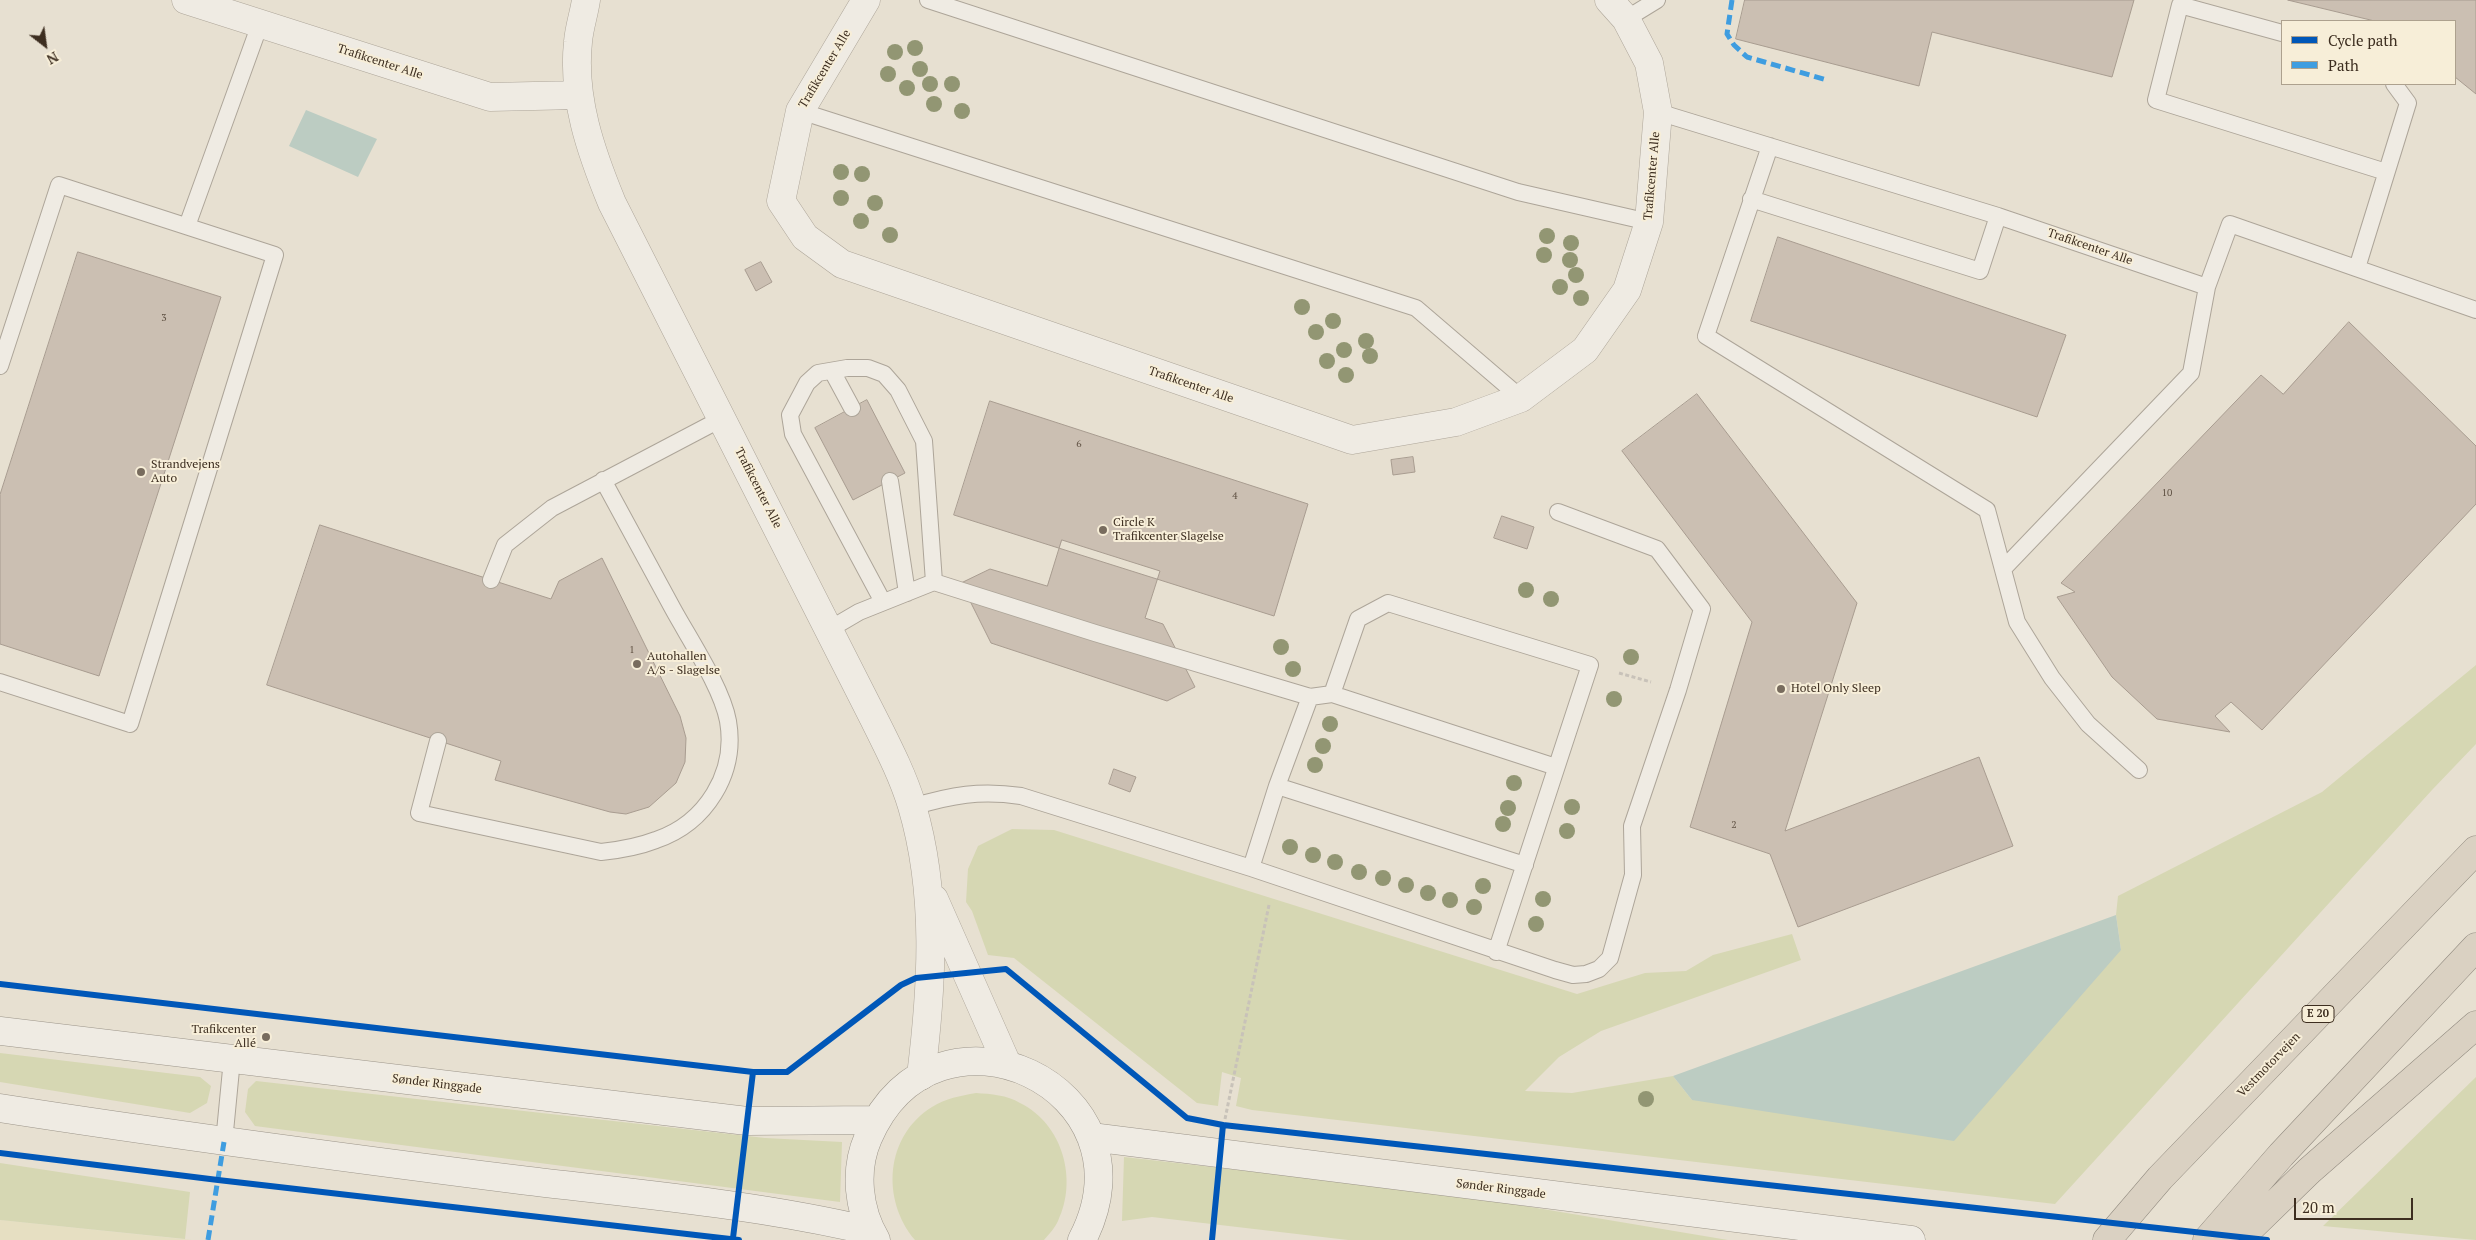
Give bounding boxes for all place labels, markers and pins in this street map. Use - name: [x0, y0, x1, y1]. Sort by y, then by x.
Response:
- place label: Strandvejens Auto: [151, 458, 220, 486]
- marker: Strandvejens Auto: [135, 466, 147, 478]
- place label: Circle K Trafikcenter Slagelse: [1113, 516, 1224, 544]
- marker: Circle K Trafikcenter Slagelse: [1097, 524, 1109, 536]
- place label: Autohallen A/S - Slagelse: [647, 650, 720, 678]
- marker: Autohallen A/S - Slagelse: [631, 658, 643, 670]
- place label: Hotel Only Sleep: [1791, 682, 1881, 696]
- marker: Hotel Only Sleep: [1775, 683, 1787, 695]
- place label: Trafikcenter Allé: [191, 1023, 256, 1051]
- marker: Trafikcenter Allé: [260, 1031, 272, 1043]

